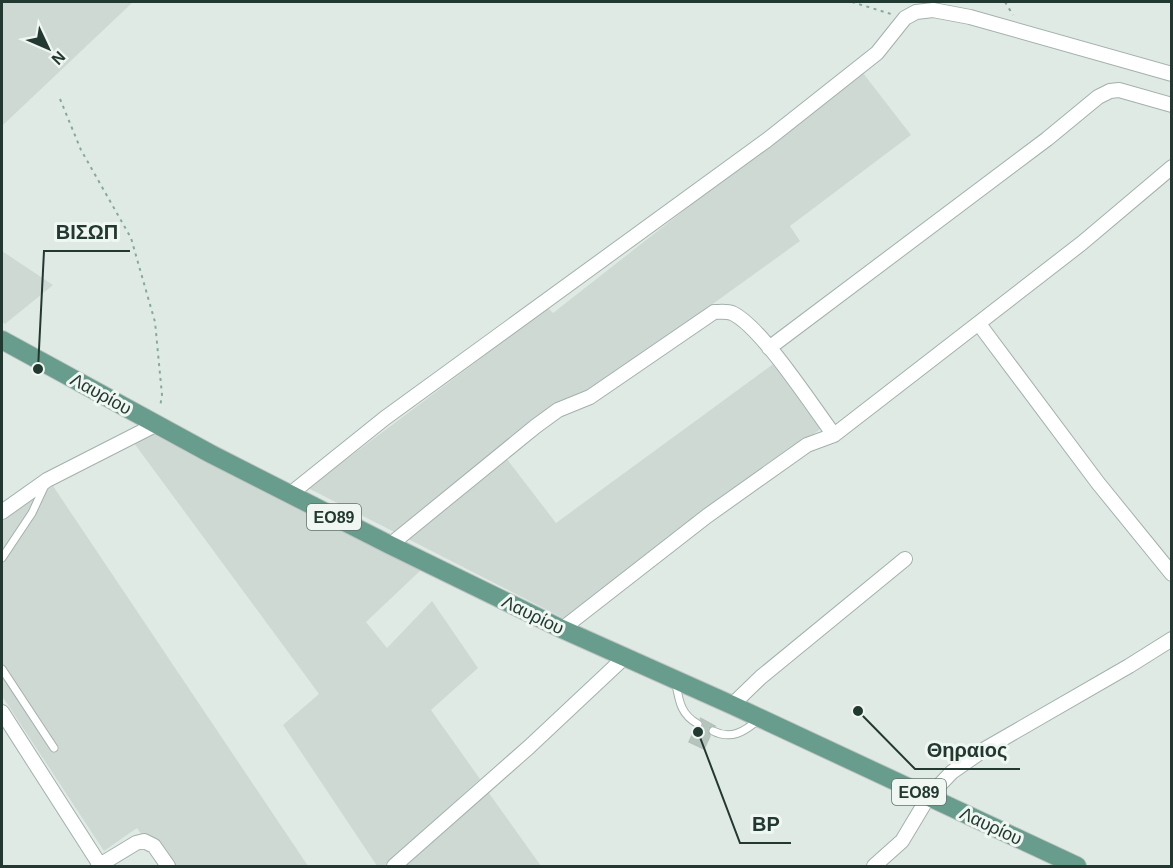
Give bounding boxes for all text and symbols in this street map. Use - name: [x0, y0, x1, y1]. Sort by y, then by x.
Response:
- north arrow: [18, 18, 78, 78]
- text: N: [48, 48, 69, 68]
- callout: ΒΙΣΩΠ: [44, 213, 130, 251]
- text: ΒΙΣΩΠ: [56, 221, 118, 243]
- street label: Λαυρίου: [67, 369, 135, 419]
- road number: ΕΟ89: [307, 504, 361, 530]
- street label: Λαυρίου: [499, 591, 567, 639]
- callout: Θηραιος: [915, 731, 1020, 769]
- text: Θηραιος: [927, 739, 1007, 761]
- road number: ΕΟ89: [892, 779, 946, 805]
- street label: Λαυρίου: [957, 803, 1025, 849]
- callout: BP: [740, 805, 791, 843]
- text: BP: [752, 813, 780, 835]

